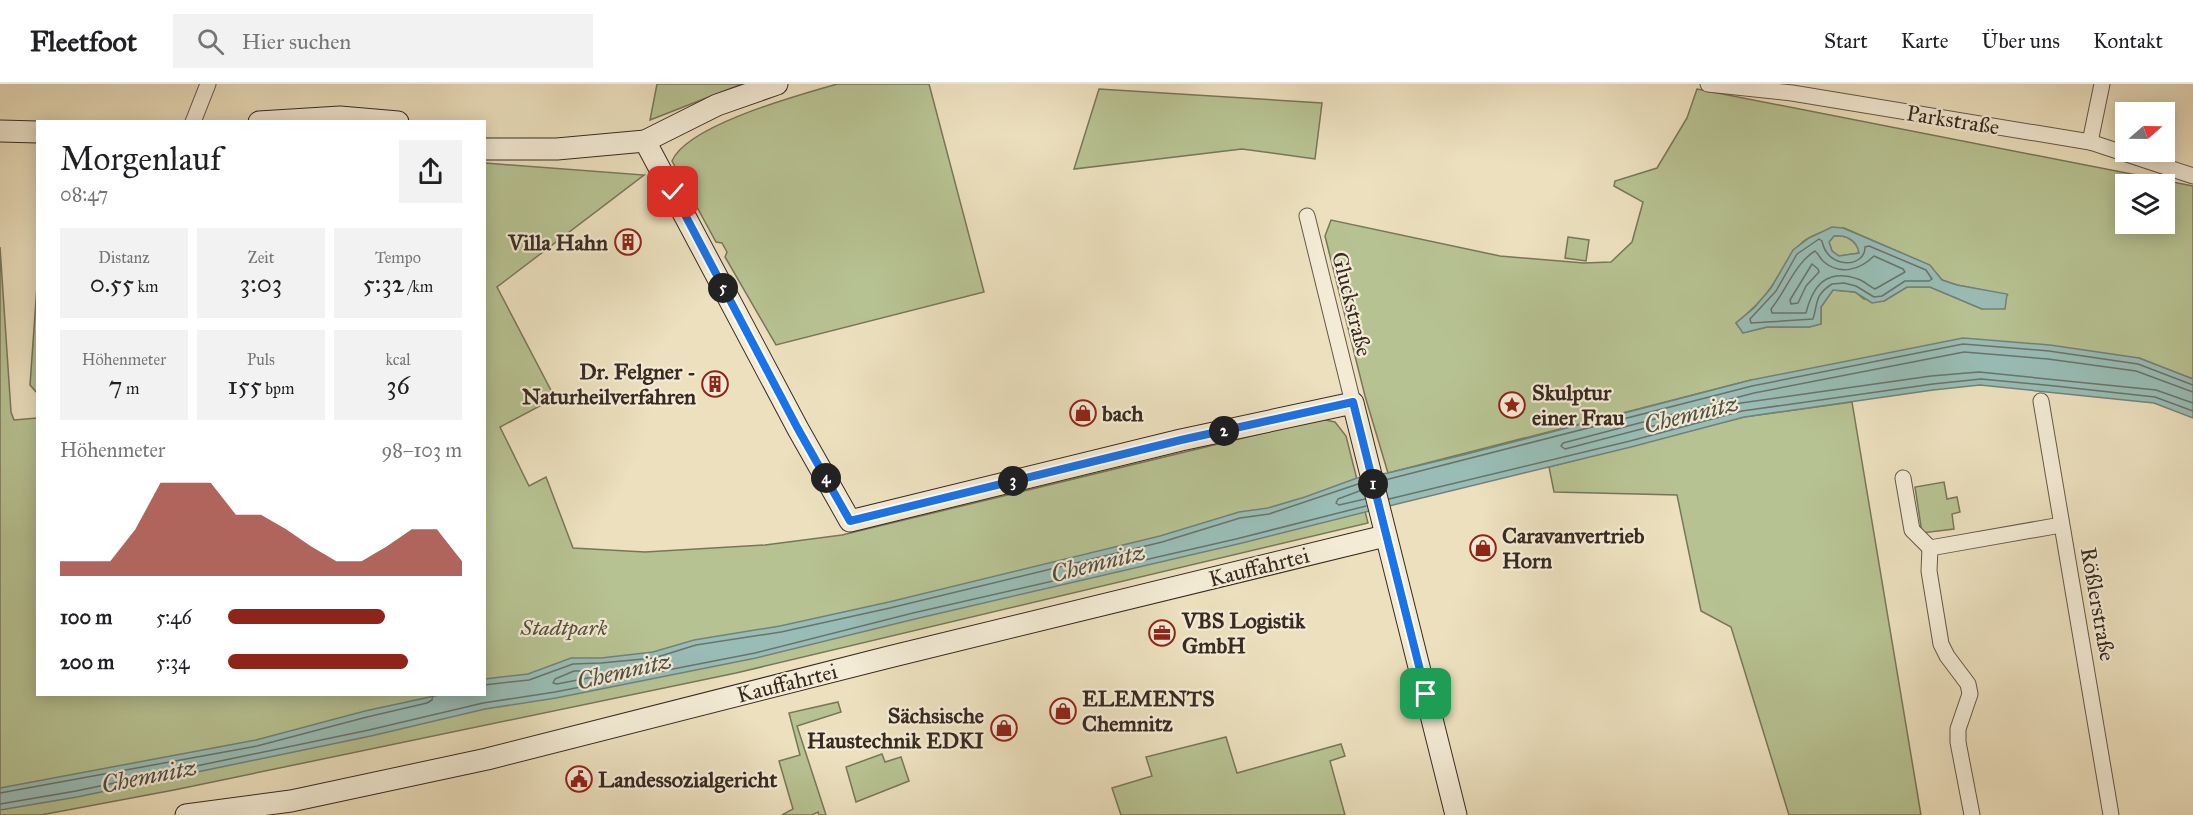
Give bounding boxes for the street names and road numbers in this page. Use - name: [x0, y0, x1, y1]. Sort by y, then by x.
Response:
- street label: Parkstraße: [1905, 99, 2001, 141]
- street label: Gluckstraße: [1326, 249, 1378, 359]
- street label: Kauffahrtei: [1206, 541, 1312, 593]
- street label: Rößlerstraße: [2075, 545, 2121, 663]
- street label: Kauffahrtei: [734, 657, 840, 709]

